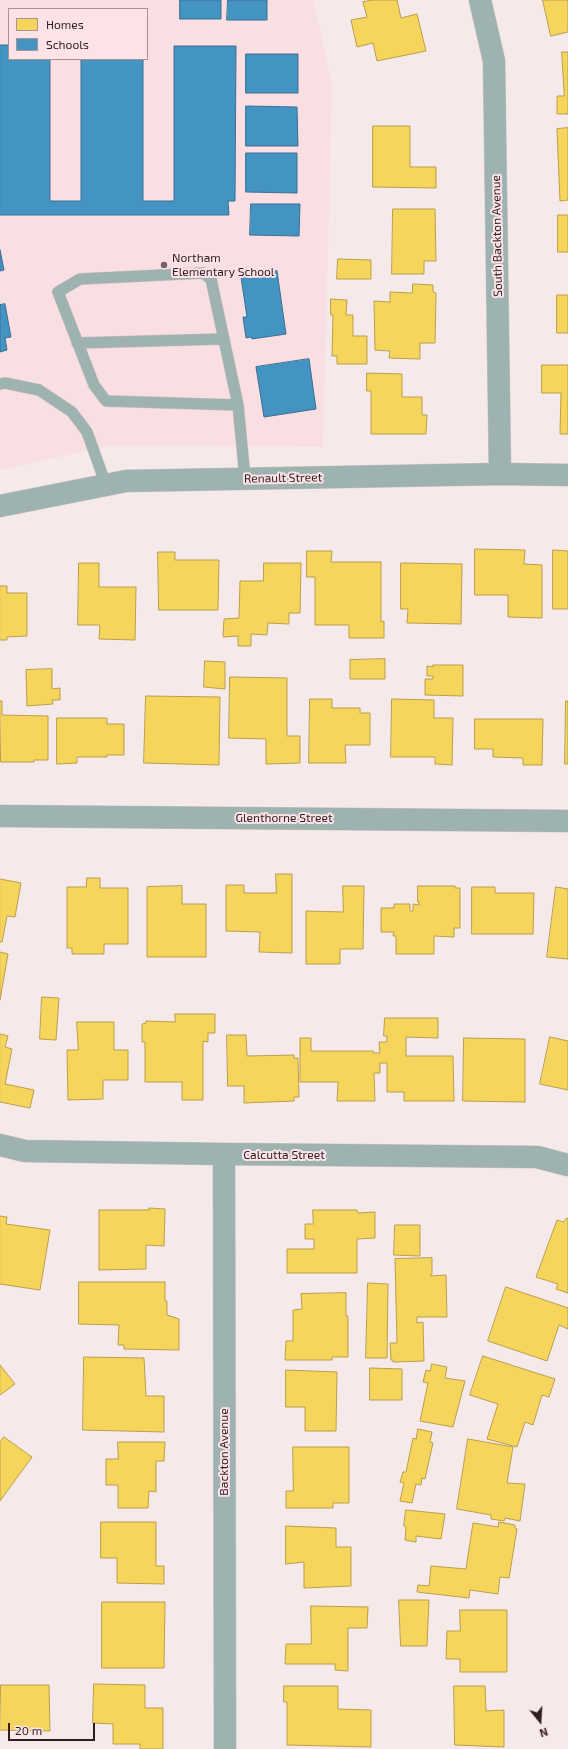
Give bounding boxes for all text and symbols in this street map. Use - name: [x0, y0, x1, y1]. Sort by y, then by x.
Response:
- legend: [8, 8, 148, 60]
- text: Homes: [46, 17, 84, 31]
- text: Schools: [46, 37, 89, 51]
- street label: South Backton Avenue: [489, 175, 505, 297]
- place label: Northam Elementary School: [172, 251, 274, 279]
- marker: Northam Elementary School: [159, 260, 169, 270]
- street label: Renault Street: [244, 470, 322, 486]
- street label: Glenthorne Street: [235, 811, 333, 825]
- street label: Calcutta Street: [243, 1148, 325, 1162]
- street label: Backton Avenue: [217, 1408, 231, 1496]
- north arrow: [520, 1701, 560, 1741]
- scale bar: [10, 1715, 97, 1741]
- text: 20 m: [15, 1723, 42, 1737]
- text: N: [538, 1725, 550, 1740]

